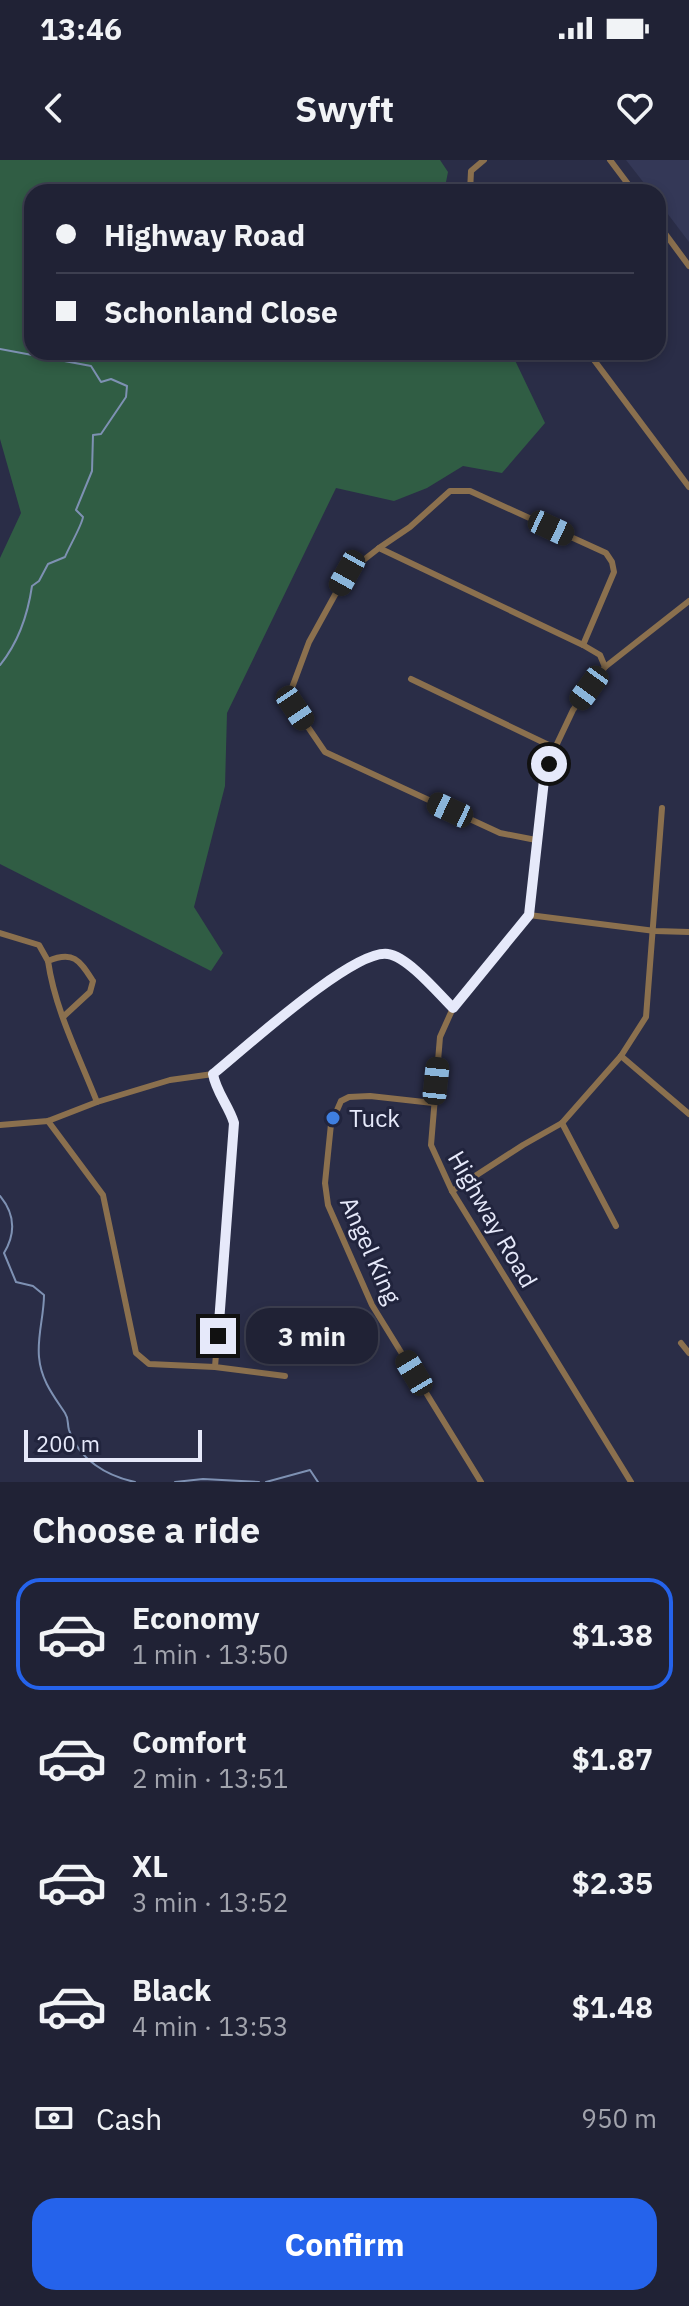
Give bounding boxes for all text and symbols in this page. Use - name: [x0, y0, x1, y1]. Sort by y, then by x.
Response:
- text: 13:46: [40, 9, 122, 48]
- text: Swyft: [295, 85, 394, 132]
- icon: back: [32, 86, 76, 130]
- icon: heart: [613, 86, 657, 130]
- text: Highway Road: [104, 215, 305, 254]
- text: Schonland Close: [104, 292, 338, 331]
- car: [524, 507, 578, 549]
- car: [325, 546, 369, 600]
- car: [565, 662, 613, 714]
- car: [272, 681, 318, 735]
- route start: [531, 746, 567, 782]
- car: [423, 789, 477, 831]
- car: [422, 1056, 450, 1106]
- place label: Tuck: [349, 1102, 400, 1134]
- marker: Tuck: [324, 1109, 342, 1127]
- street label: Highway Road: [441, 1145, 545, 1293]
- street label: Angel King: [333, 1191, 409, 1309]
- callout: 3 min: [246, 1308, 378, 1364]
- route end: [200, 1318, 236, 1354]
- text: 3 min: [278, 1319, 346, 1353]
- car: [391, 1346, 437, 1400]
- scale bar: [24, 1426, 202, 1462]
- text: 200 m: [36, 1429, 100, 1458]
- text: Choose a ride: [32, 1506, 260, 1553]
- icon: car: [36, 1598, 108, 1670]
- text: Economy: [132, 1598, 260, 1637]
- text: $1.38: [572, 1615, 653, 1654]
- text: 1 min · 13:50: [132, 1637, 288, 1671]
- icon: car: [36, 1722, 108, 1794]
- text: Comfort: [132, 1722, 247, 1761]
- text: $1.87: [572, 1739, 653, 1778]
- text: 2 min · 13:51: [132, 1761, 288, 1795]
- icon: car: [36, 1846, 108, 1918]
- text: XL: [132, 1846, 168, 1885]
- text: $2.35: [572, 1863, 653, 1902]
- text: 3 min · 13:52: [132, 1885, 288, 1919]
- icon: car: [36, 1970, 108, 2042]
- text: Black: [132, 1970, 211, 2009]
- text: $1.48: [572, 1987, 653, 2026]
- text: 4 min · 13:53: [132, 2009, 288, 2043]
- icon: cash: [32, 2096, 76, 2140]
- text: Cash: [96, 2099, 162, 2138]
- text: 950 m: [581, 2101, 657, 2135]
- button: Confirm: [32, 2198, 657, 2290]

